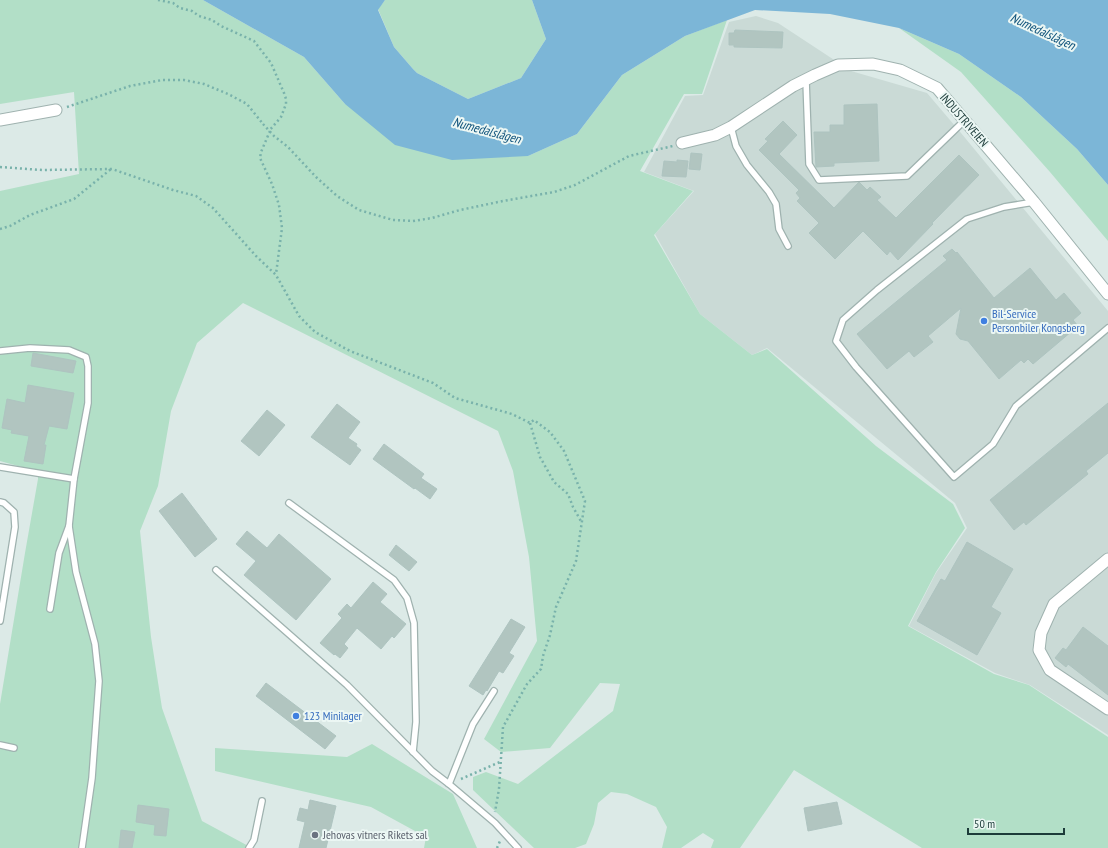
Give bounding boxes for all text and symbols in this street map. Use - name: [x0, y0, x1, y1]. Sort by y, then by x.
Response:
- water label: Numedalslågen: [1008, 9, 1079, 54]
- street label: INDUSTRIVEIEN: [937, 90, 992, 149]
- water label: Numedalslågen: [451, 113, 524, 148]
- place label: Bil-Service Personbiler Kongsberg: [992, 306, 1085, 335]
- marker: Bil-Service Personbiler Kongsberg: [979, 316, 989, 326]
- place label: 123 Minilager: [304, 708, 363, 723]
- marker: 123 Minilager: [291, 711, 301, 721]
- scale bar: [968, 810, 1064, 836]
- text: 50 m: [974, 816, 995, 831]
- place label: Jehovas vitners Rikets sal: [322, 827, 427, 842]
- marker: Jehovas vitners Rikets sal: [310, 830, 320, 840]

